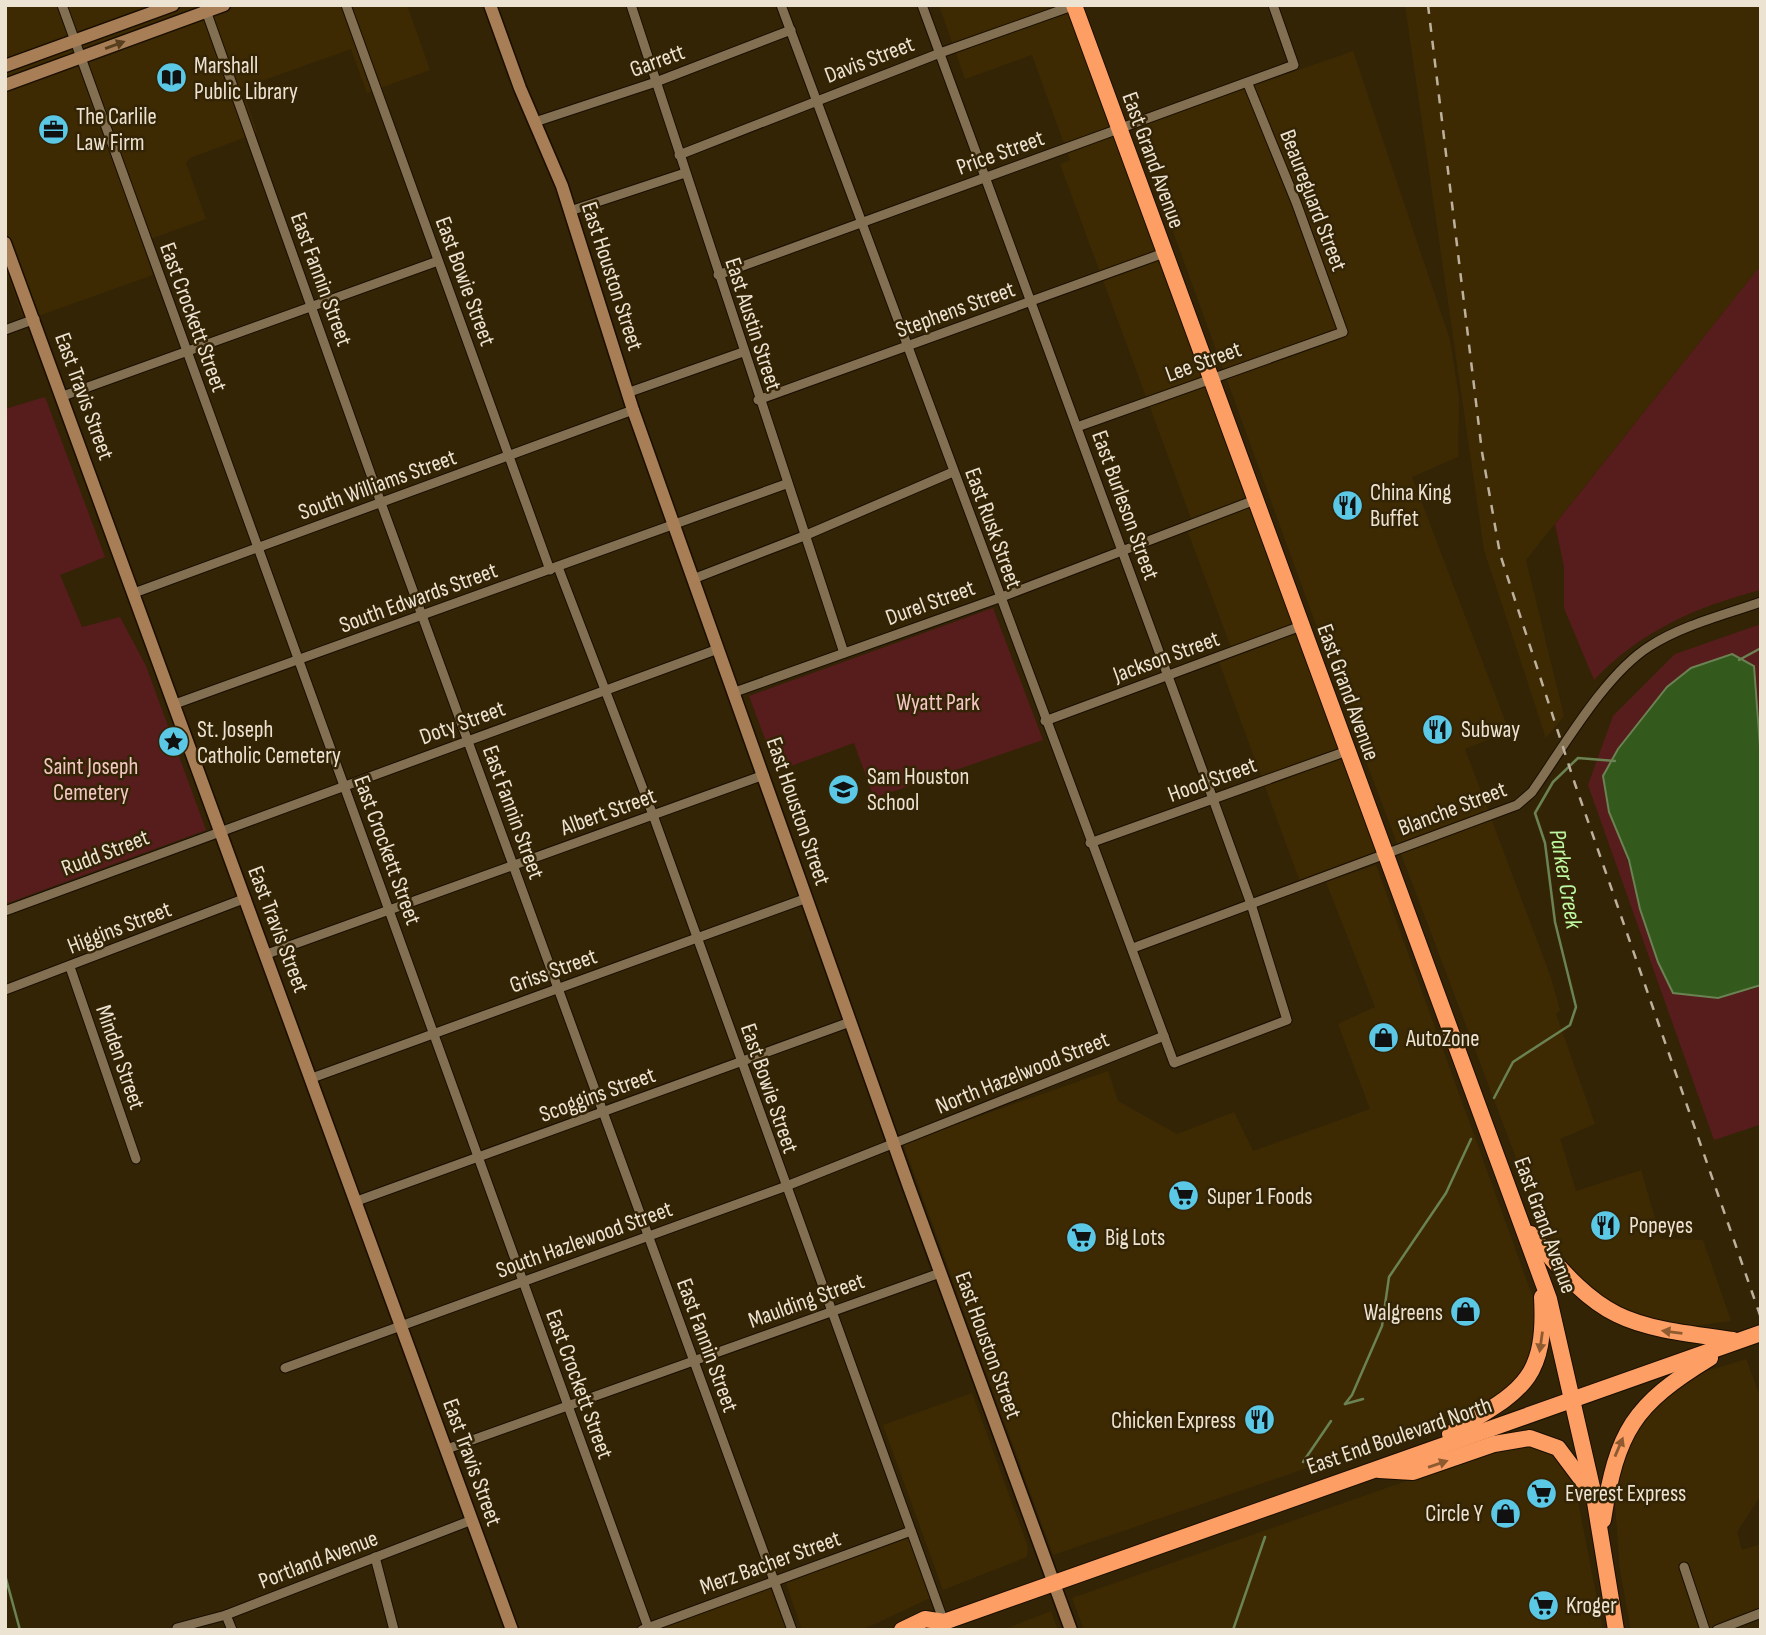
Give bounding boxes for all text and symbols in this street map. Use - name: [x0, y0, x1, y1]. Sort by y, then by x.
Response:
- street label: Davis Street: [821, 30, 918, 90]
- street label: Garrett: [626, 38, 689, 84]
- one-way arrow: [105, 39, 126, 50]
- place label: Marshall Public Library: [194, 52, 298, 106]
- library icon: Marshall Public Library: [154, 61, 188, 95]
- street label: East Grand Avenue: [1115, 88, 1191, 232]
- place label: The Carlile Law Firm: [76, 103, 157, 157]
- office icon: The Carlile Law Firm: [36, 112, 70, 146]
- street label: Price Street: [953, 124, 1048, 182]
- street label: Beaureguard Street: [1273, 126, 1353, 275]
- street label: East Houston Street: [575, 199, 649, 354]
- street label: East Fannin Street: [284, 209, 358, 350]
- street label: East Bowie Street: [429, 213, 501, 350]
- street label: East Crockett Street: [153, 239, 233, 396]
- street label: East Austin Street: [718, 254, 788, 394]
- street label: Stephens Street: [892, 275, 1019, 344]
- street label: East Travis Street: [48, 329, 120, 464]
- street label: Lee Street: [1161, 335, 1245, 389]
- street label: East Burleson Street: [1085, 427, 1165, 584]
- street label: South Williams Street: [294, 443, 460, 527]
- street label: East Rusk Street: [958, 464, 1028, 593]
- place label: China King Buffet: [1370, 479, 1451, 533]
- restaurant icon: China King Buffet: [1330, 488, 1364, 522]
- street label: South Edwards Street: [335, 556, 501, 640]
- street label: Durel Street: [882, 574, 979, 632]
- street label: East Grand Avenue: [1310, 620, 1386, 764]
- street label: Jackson Street: [1108, 625, 1223, 689]
- park label: Wyatt Park: [896, 689, 980, 717]
- street label: Doty Street: [416, 695, 509, 751]
- restaurant icon: Subway: [1421, 712, 1455, 746]
- place label: St. Joseph Catholic Cemetery: [197, 716, 341, 770]
- place label: Subway: [1461, 716, 1520, 744]
- place icon: St. Joseph Catholic Cemetery: [157, 725, 191, 759]
- street label: East Houston Street: [760, 734, 836, 889]
- street label: East Fannin Street: [476, 742, 550, 883]
- street label: Hood Street: [1164, 751, 1261, 809]
- park label: Saint Joseph Cemetery: [44, 753, 138, 807]
- place label: Sam Houston School: [867, 763, 969, 817]
- street label: East Crockett Street: [347, 772, 427, 929]
- school or university icon: Sam Houston School: [827, 772, 861, 806]
- street label: Blanche Street: [1394, 775, 1510, 842]
- street label: Albert Street: [556, 782, 660, 842]
- street label: Rudd Street: [58, 823, 153, 882]
- water label: Parker Creek: [1543, 827, 1589, 932]
- street label: East Travis Street: [241, 862, 315, 997]
- street label: Higgins Street: [64, 895, 175, 961]
- street label: Griss Street: [506, 942, 601, 1000]
- street label: Minden Street: [89, 1001, 151, 1113]
- street label: East Bowie Street: [734, 1020, 804, 1157]
- shop icon: AutoZone: [1366, 1021, 1400, 1055]
- street label: North Hazelwood Street: [932, 1025, 1113, 1120]
- place label: AutoZone: [1405, 1025, 1480, 1053]
- street label: Scoggins Street: [536, 1061, 659, 1129]
- street label: East Grand Avenue: [1507, 1153, 1583, 1297]
- supermarket icon: Super 1 Foods: [1167, 1179, 1201, 1213]
- place label: Super 1 Foods: [1207, 1183, 1313, 1211]
- street label: South Hazlewood Street: [492, 1195, 676, 1285]
- restaurant icon: Popeyes: [1589, 1208, 1623, 1242]
- place label: Popeyes: [1629, 1212, 1693, 1240]
- supermarket icon: Big Lots: [1065, 1220, 1099, 1254]
- place label: Big Lots: [1105, 1224, 1165, 1252]
- street label: Maulding Street: [744, 1267, 868, 1335]
- street label: East Houston Street: [948, 1268, 1028, 1423]
- street label: East Fannin Street: [670, 1275, 744, 1416]
- shop icon: Walgreens: [1449, 1295, 1483, 1329]
- place label: Walgreens: [1364, 1299, 1443, 1327]
- street label: East Crockett Street: [539, 1306, 619, 1463]
- one-way arrow: [1661, 1326, 1683, 1337]
- one-way arrow: [1535, 1331, 1546, 1353]
- street label: East End Boulevard North: [1303, 1391, 1496, 1481]
- street label: East Travis Street: [436, 1395, 508, 1530]
- restaurant icon: Chicken Express: [1242, 1403, 1276, 1437]
- place label: Chicken Express: [1111, 1407, 1236, 1435]
- one-way arrow: [1613, 1437, 1625, 1457]
- one-way arrow: [1427, 1458, 1448, 1469]
- supermarket icon: Everest Express: [1525, 1476, 1559, 1510]
- place label: Everest Express: [1565, 1480, 1686, 1508]
- shop icon: Circle Y: [1489, 1496, 1523, 1530]
- place label: Circle Y: [1425, 1500, 1483, 1528]
- street label: Portland Avenue: [255, 1524, 382, 1596]
- street label: Merz Bacher Street: [696, 1525, 845, 1601]
- supermarket icon: Kroger: [1526, 1588, 1560, 1622]
- place label: Kroger: [1566, 1592, 1617, 1620]

